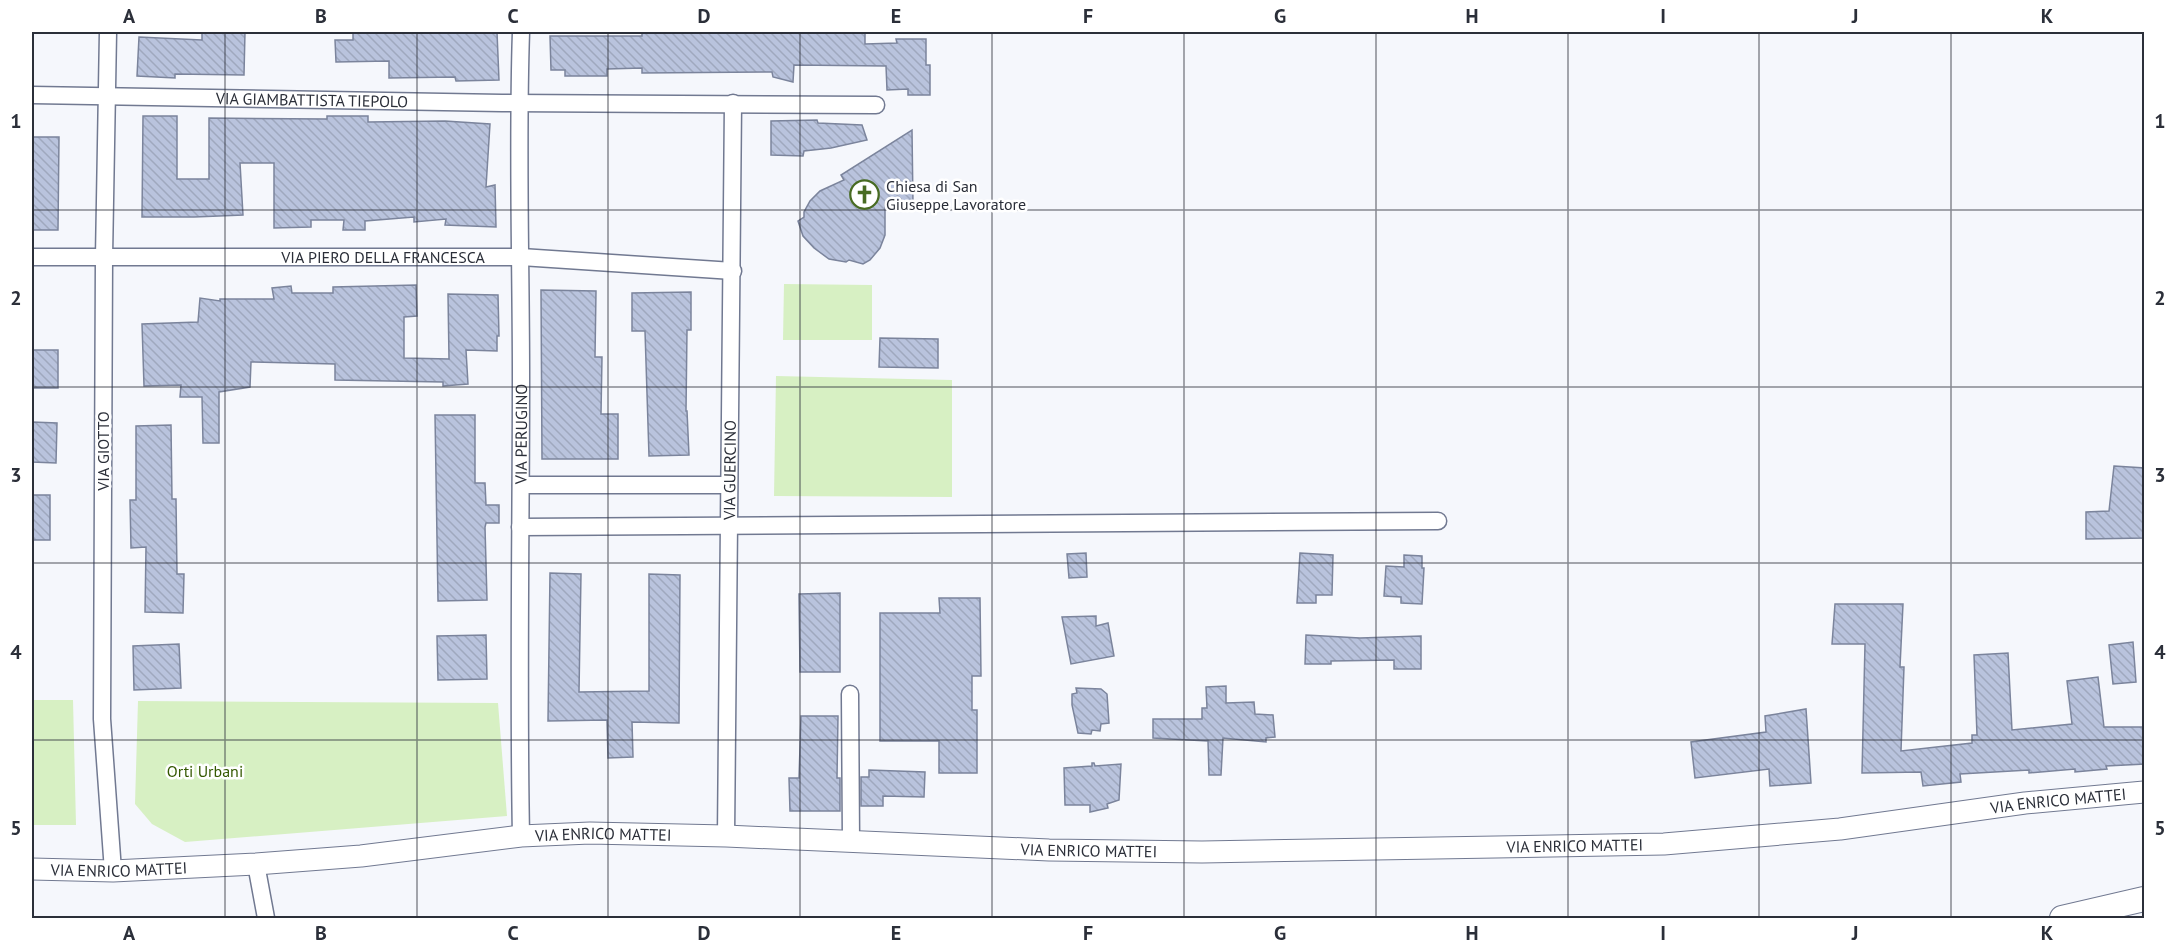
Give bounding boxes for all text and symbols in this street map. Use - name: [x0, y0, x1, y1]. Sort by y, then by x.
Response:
- text: A: [123, 3, 136, 29]
- text: B: [315, 3, 327, 29]
- text: C: [507, 3, 519, 29]
- text: D: [698, 3, 711, 29]
- text: E: [891, 3, 901, 29]
- text: F: [1083, 3, 1093, 29]
- text: G: [1274, 3, 1286, 29]
- text: H: [1465, 3, 1479, 29]
- text: I: [1660, 3, 1666, 29]
- text: J: [1851, 3, 1858, 29]
- text: K: [2041, 3, 2054, 29]
- street label: VIA GIAMBATTISTA TIEPOLO: [215, 88, 408, 111]
- text: 1: [10, 108, 22, 134]
- text: 1: [2154, 108, 2166, 134]
- place label: Chiesa di San Giuseppe Lavoratore: [886, 176, 1026, 214]
- church icon: Chiesa di San Giuseppe Lavoratore: [849, 179, 881, 211]
- street label: VIA PIERO DELLA FRANCESCA: [280, 247, 485, 267]
- text: 2: [10, 285, 22, 311]
- text: 2: [2154, 285, 2166, 311]
- street label: VIA PERUGINO: [511, 384, 531, 485]
- street label: VIA GIOTTO: [93, 411, 113, 492]
- street label: VIA GUERCINO: [719, 420, 740, 521]
- text: 3: [10, 462, 22, 488]
- text: 3: [2154, 462, 2166, 488]
- text: 4: [10, 639, 22, 665]
- text: 4: [2154, 639, 2166, 665]
- park label: Orti Urbani: [167, 761, 243, 781]
- street label: VIA ENRICO MATTEI: [1988, 784, 2127, 818]
- text: 5: [10, 815, 22, 841]
- text: 5: [2154, 815, 2166, 841]
- street label: VIA ENRICO MATTEI: [534, 823, 672, 845]
- street label: VIA ENRICO MATTEI: [1505, 834, 1643, 857]
- street label: VIA ENRICO MATTEI: [1019, 839, 1157, 861]
- street label: VIA ENRICO MATTEI: [49, 857, 188, 881]
- text: A: [123, 920, 136, 946]
- text: B: [315, 920, 327, 946]
- text: C: [507, 920, 519, 946]
- text: D: [698, 920, 711, 946]
- text: E: [891, 920, 901, 946]
- text: F: [1083, 920, 1093, 946]
- text: G: [1274, 920, 1286, 946]
- text: H: [1465, 920, 1479, 946]
- text: I: [1660, 920, 1666, 946]
- text: J: [1851, 920, 1858, 946]
- text: K: [2041, 920, 2054, 946]

